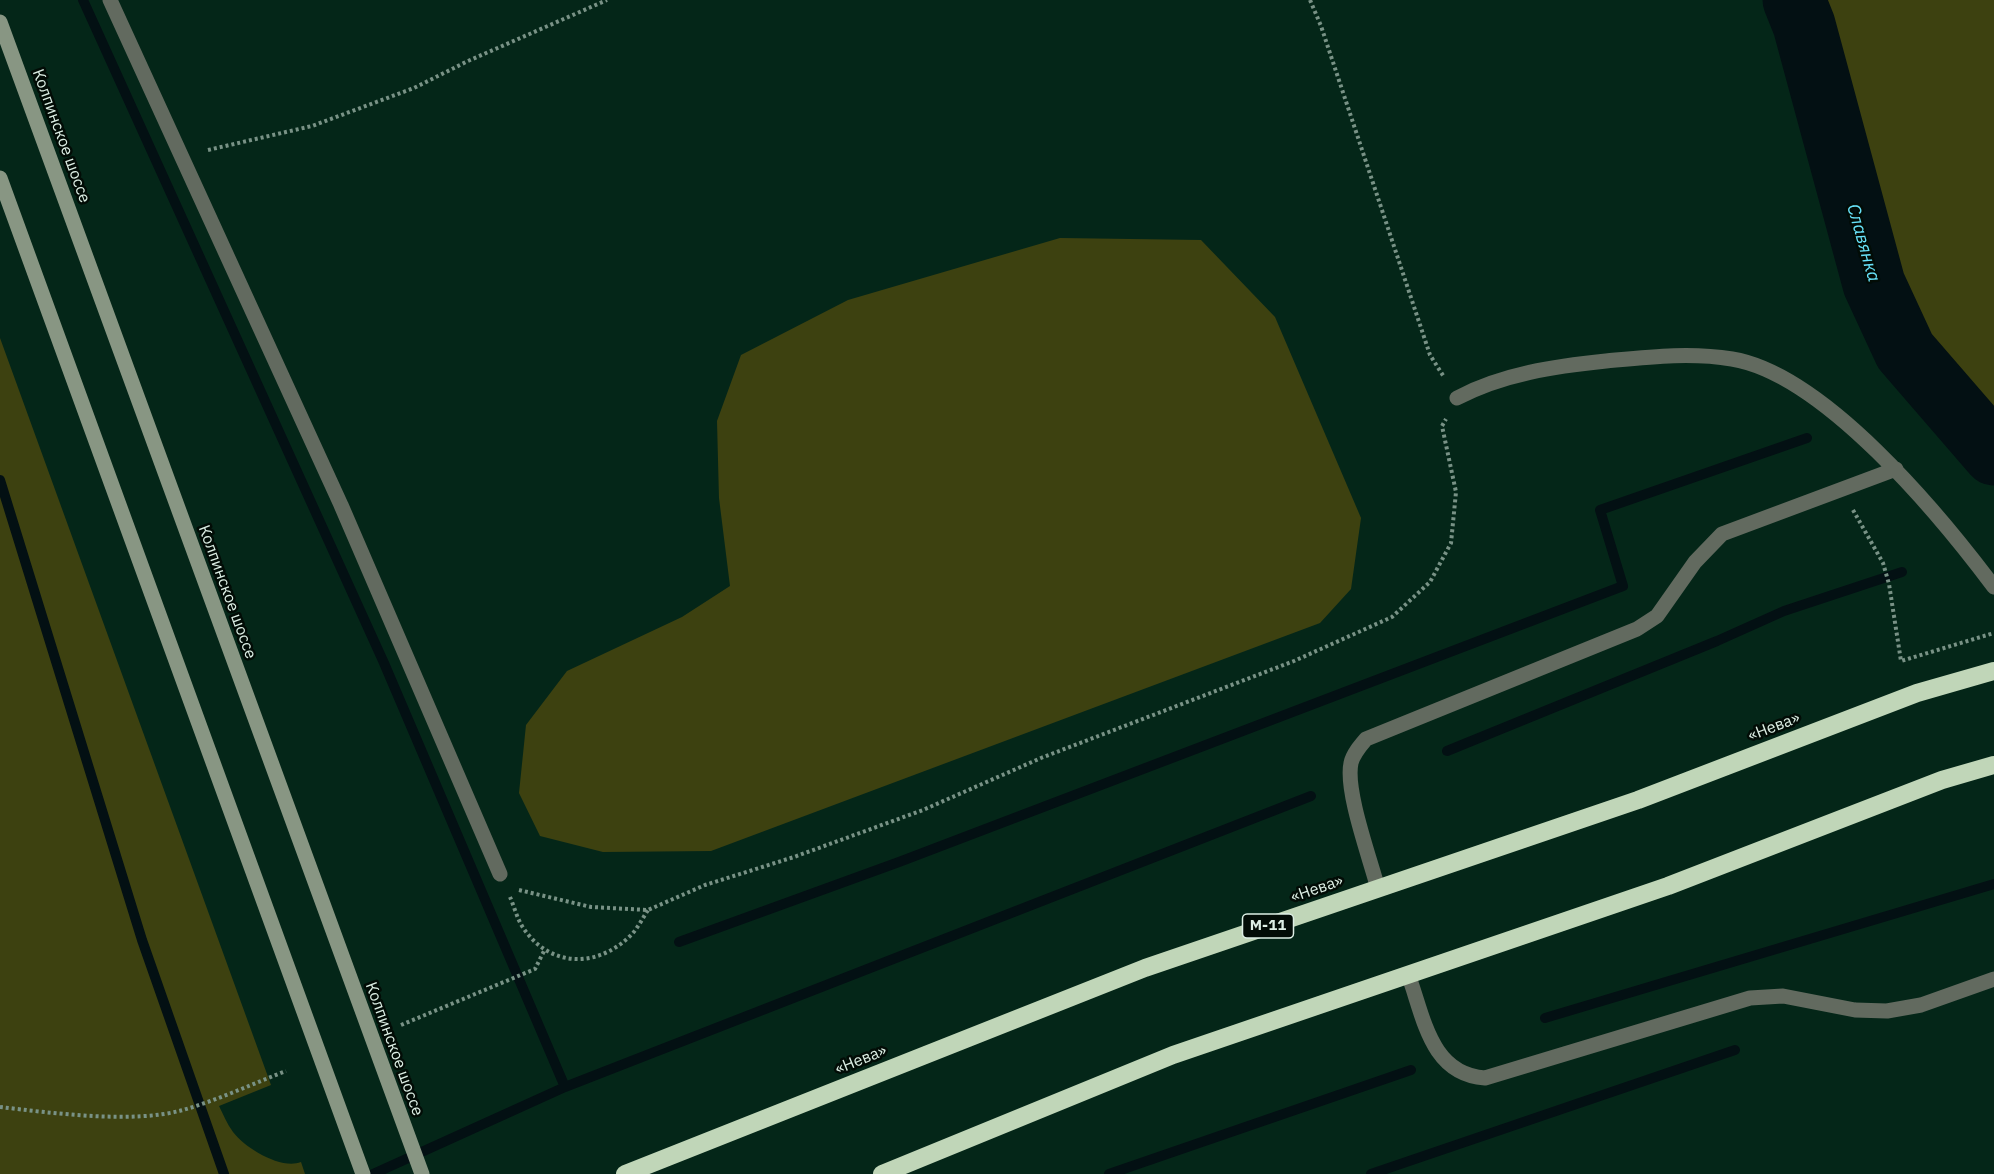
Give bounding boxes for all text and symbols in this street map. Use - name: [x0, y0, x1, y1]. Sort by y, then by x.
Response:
- street label: Колпинское шоссе: [28, 67, 94, 205]
- water label: Славянка: [1842, 202, 1884, 284]
- street label: Колпинское шоссе: [194, 523, 260, 661]
- street label: «Нева»: [1745, 708, 1803, 746]
- street label: «Нева»: [1288, 871, 1346, 907]
- road number: М-11: [1242, 914, 1294, 938]
- street label: Колпинское шоссе: [361, 980, 427, 1118]
- street label: «Нева»: [832, 1041, 890, 1079]

